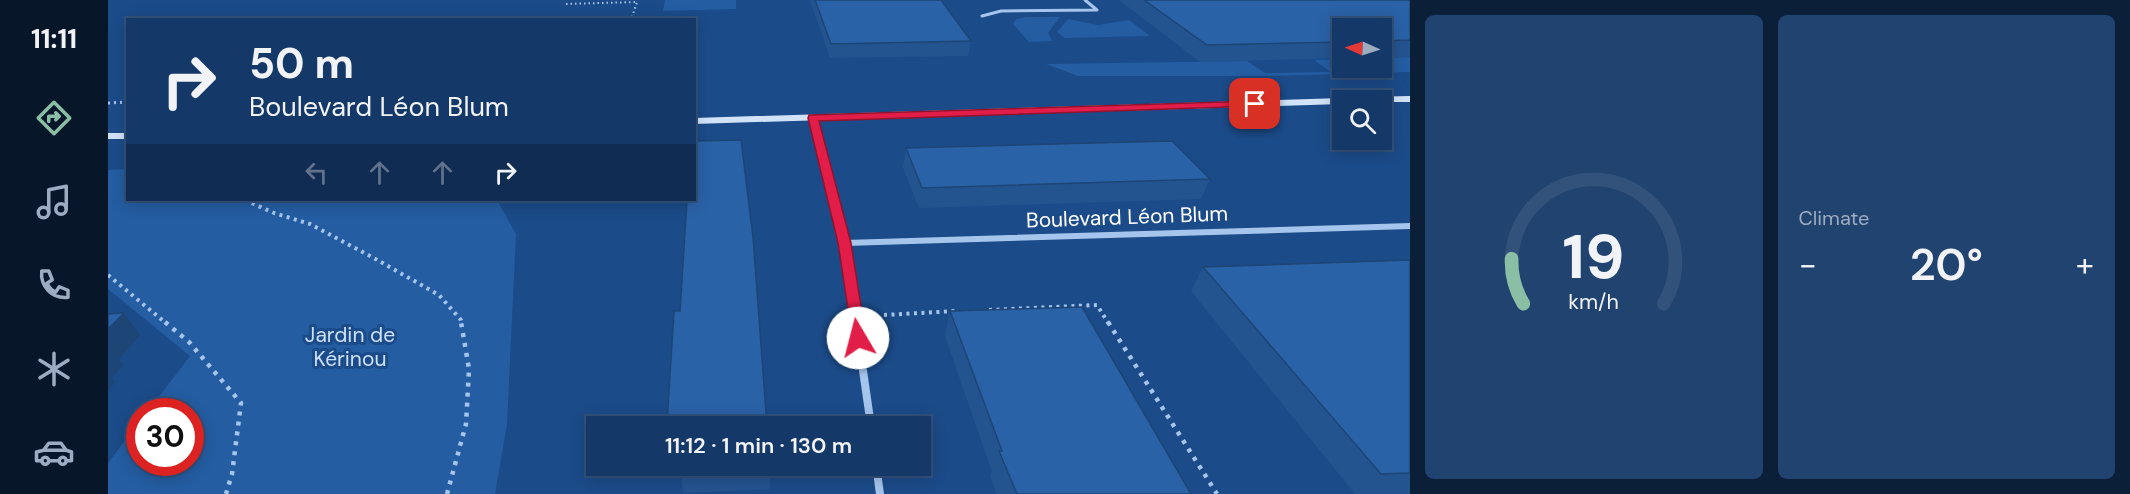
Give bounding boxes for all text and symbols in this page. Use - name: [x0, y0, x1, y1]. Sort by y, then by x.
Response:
- north arrow: [1332, 18, 1392, 78]
- map controls: [1332, 18, 1392, 150]
- text: 11:11: [31, 21, 77, 56]
- text: 50 m: [249, 36, 354, 91]
- icon: right: [150, 42, 228, 120]
- pin: [1229, 78, 1280, 129]
- icon: arrive: [1238, 87, 1271, 120]
- text: Boulevard Léon Blum: [249, 89, 509, 124]
- button: search: [1332, 90, 1392, 150]
- icon: directions: [33, 97, 75, 139]
- icon: left: [300, 156, 333, 189]
- icon: ahead: [363, 156, 396, 189]
- icon: ahead: [426, 156, 459, 189]
- icon: right: [489, 156, 522, 189]
- icon: music: [33, 181, 75, 223]
- street label: Boulevard Léon Blum: [1025, 199, 1229, 235]
- text: Climate: [1799, 205, 1869, 231]
- text: 19: [1563, 216, 1625, 297]
- text: 20°: [1910, 235, 1983, 294]
- text: −: [1799, 243, 1817, 286]
- text: +: [2076, 243, 2094, 286]
- icon: phone: [33, 264, 75, 306]
- text: km/h: [1568, 288, 1619, 316]
- position arrow: [826, 306, 890, 370]
- park label: Jardin de Kérinou: [305, 321, 395, 373]
- icon: climate: [33, 348, 75, 390]
- speed limit sign: 30: [126, 398, 204, 476]
- icon: car: [33, 431, 75, 473]
- text: 11:12 · 1 min · 130 m: [665, 431, 852, 460]

